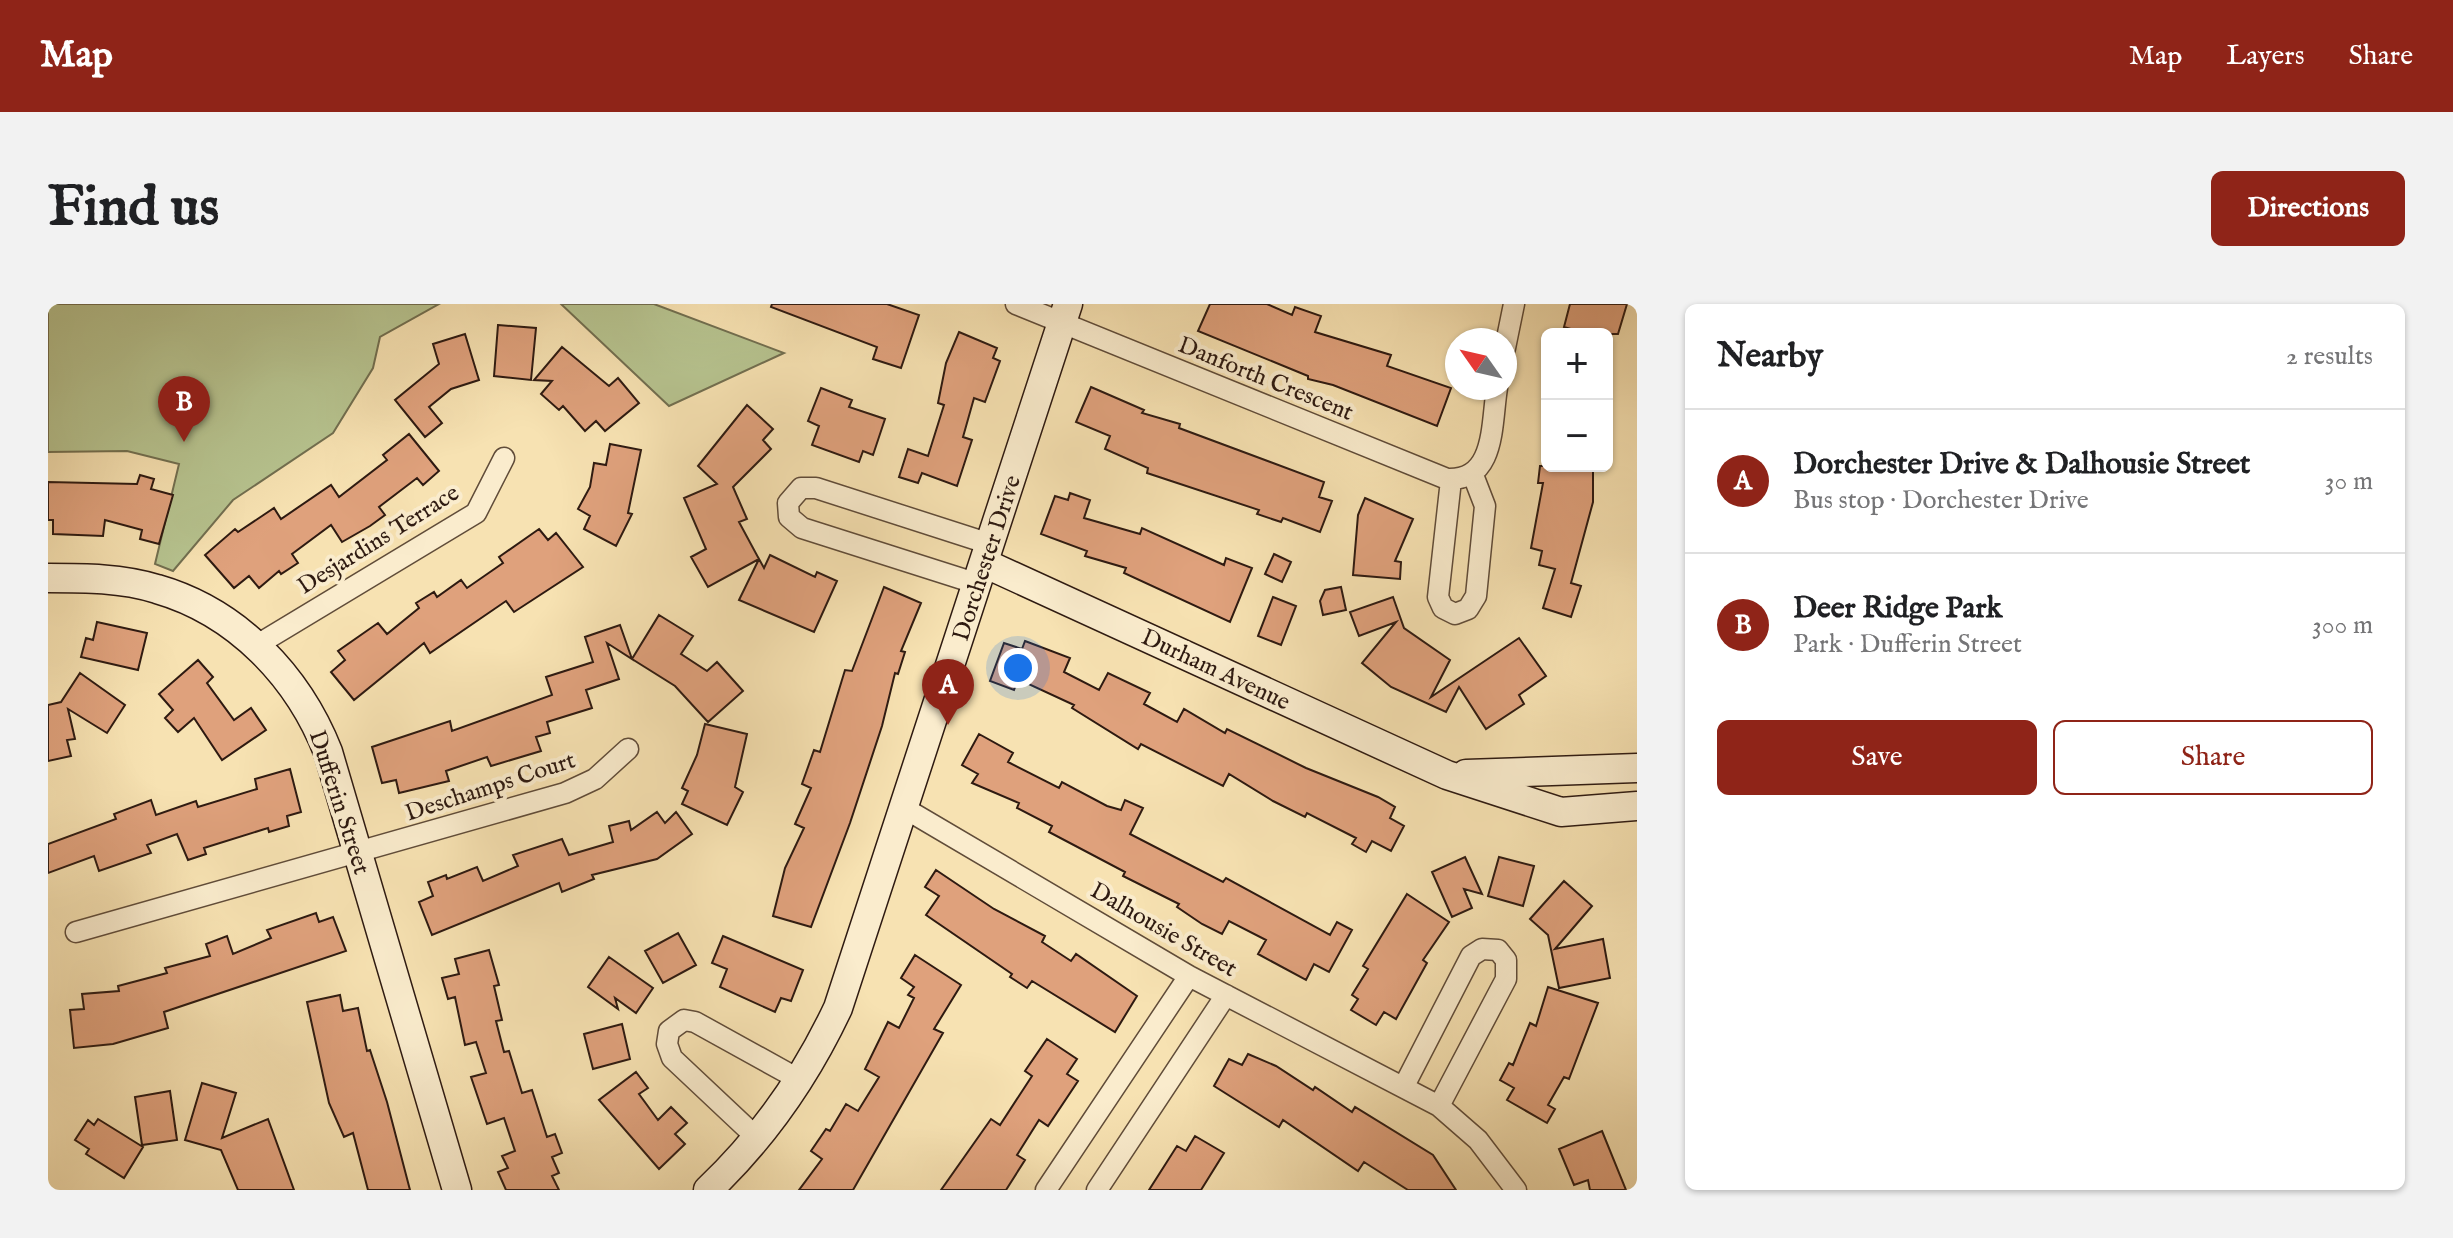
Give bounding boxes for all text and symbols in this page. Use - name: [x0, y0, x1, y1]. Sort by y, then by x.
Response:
- text: Map: [40, 32, 113, 80]
- text: Map: [2129, 39, 2182, 74]
- text: Layers: [2226, 39, 2305, 74]
- text: Share: [2349, 39, 2413, 74]
- button: Directions: [2211, 171, 2405, 246]
- text: Find us: [48, 173, 219, 244]
- north arrow: [1445, 328, 1517, 400]
- map controls: [1541, 328, 1613, 472]
- button: +: [1541, 328, 1613, 400]
- street label: Danforth Crescent: [1173, 330, 1358, 429]
- text: Nearby: [1717, 335, 1823, 378]
- text: 2 results: [2286, 340, 2373, 373]
- pin: B: [158, 376, 210, 442]
- button: −: [1541, 400, 1613, 472]
- text: Dorchester Drive & Dalhousie Street: [1793, 446, 2250, 484]
- text: A: [1734, 465, 1752, 498]
- text: 30 m: [2325, 465, 2373, 498]
- street label: Dorchester Drive: [946, 472, 1029, 645]
- street label: Desjardins Terrace: [292, 478, 465, 602]
- text: Bus stop · Dorchester Drive: [1793, 484, 2089, 517]
- text: Deer Ridge Park: [1793, 590, 2002, 628]
- text: B: [1734, 609, 1752, 642]
- text: 300 m: [2312, 609, 2373, 642]
- street label: Durham Avenue: [1136, 622, 1295, 718]
- text: Park · Dufferin Street: [1793, 628, 2022, 661]
- your location: [998, 648, 1038, 688]
- pin: A: [922, 659, 974, 725]
- button: Save: [1717, 720, 2037, 795]
- button: Share: [2053, 720, 2373, 795]
- street label: Dufferin Street: [301, 726, 376, 879]
- street label: Deschamps Court: [402, 745, 579, 829]
- street label: Dalhousie Street: [1084, 876, 1242, 985]

